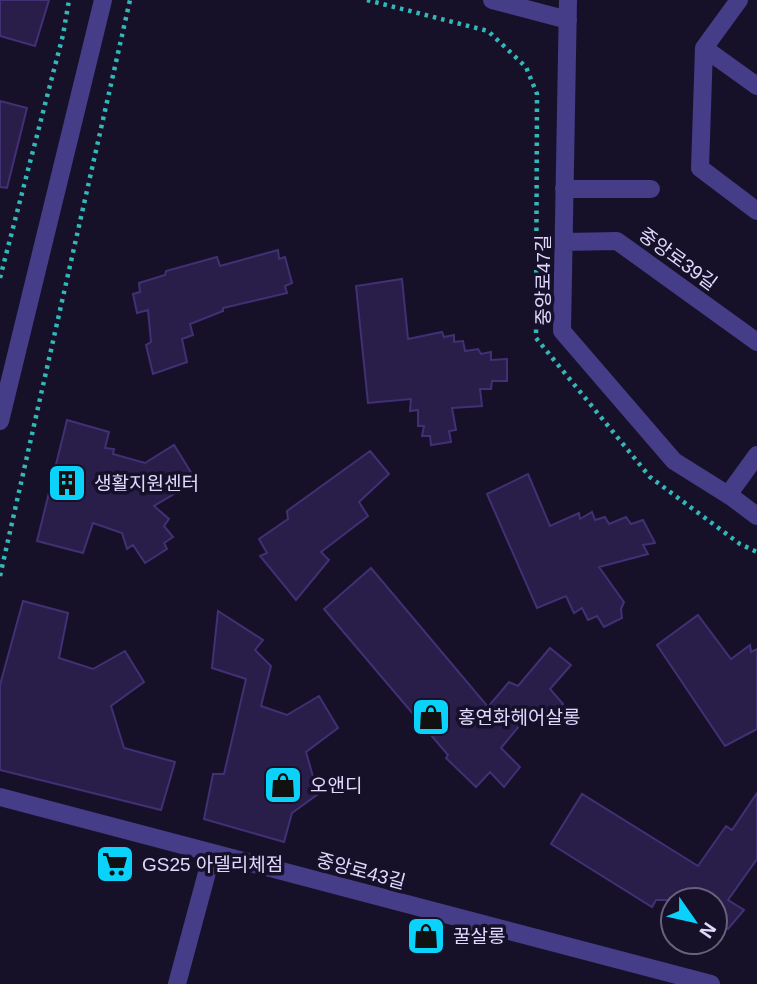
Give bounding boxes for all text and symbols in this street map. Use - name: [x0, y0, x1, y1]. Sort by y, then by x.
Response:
- street label: 중앙로39길: [635, 224, 721, 294]
- street label: 중앙로47길: [533, 234, 554, 326]
- building icon: 생활지원센터: [46, 462, 88, 504]
- place label: 생활지원센터: [94, 473, 199, 494]
- shop icon: 홍연화헤어살롱: [410, 696, 452, 738]
- place label: 홍연화헤어살롱: [458, 707, 580, 728]
- shop icon: 오앤디: [262, 764, 304, 806]
- place label: 오앤디: [310, 775, 362, 796]
- supermarket icon: GS25 아델리체점: [94, 843, 136, 885]
- street label: 중앙로43길: [314, 849, 408, 893]
- place label: GS25 아델리체점: [142, 854, 283, 875]
- north arrow: [659, 886, 729, 956]
- shop icon: 꿀살롱: [405, 915, 447, 957]
- text: N: [695, 919, 720, 942]
- place label: 꿀살롱: [453, 926, 505, 947]

